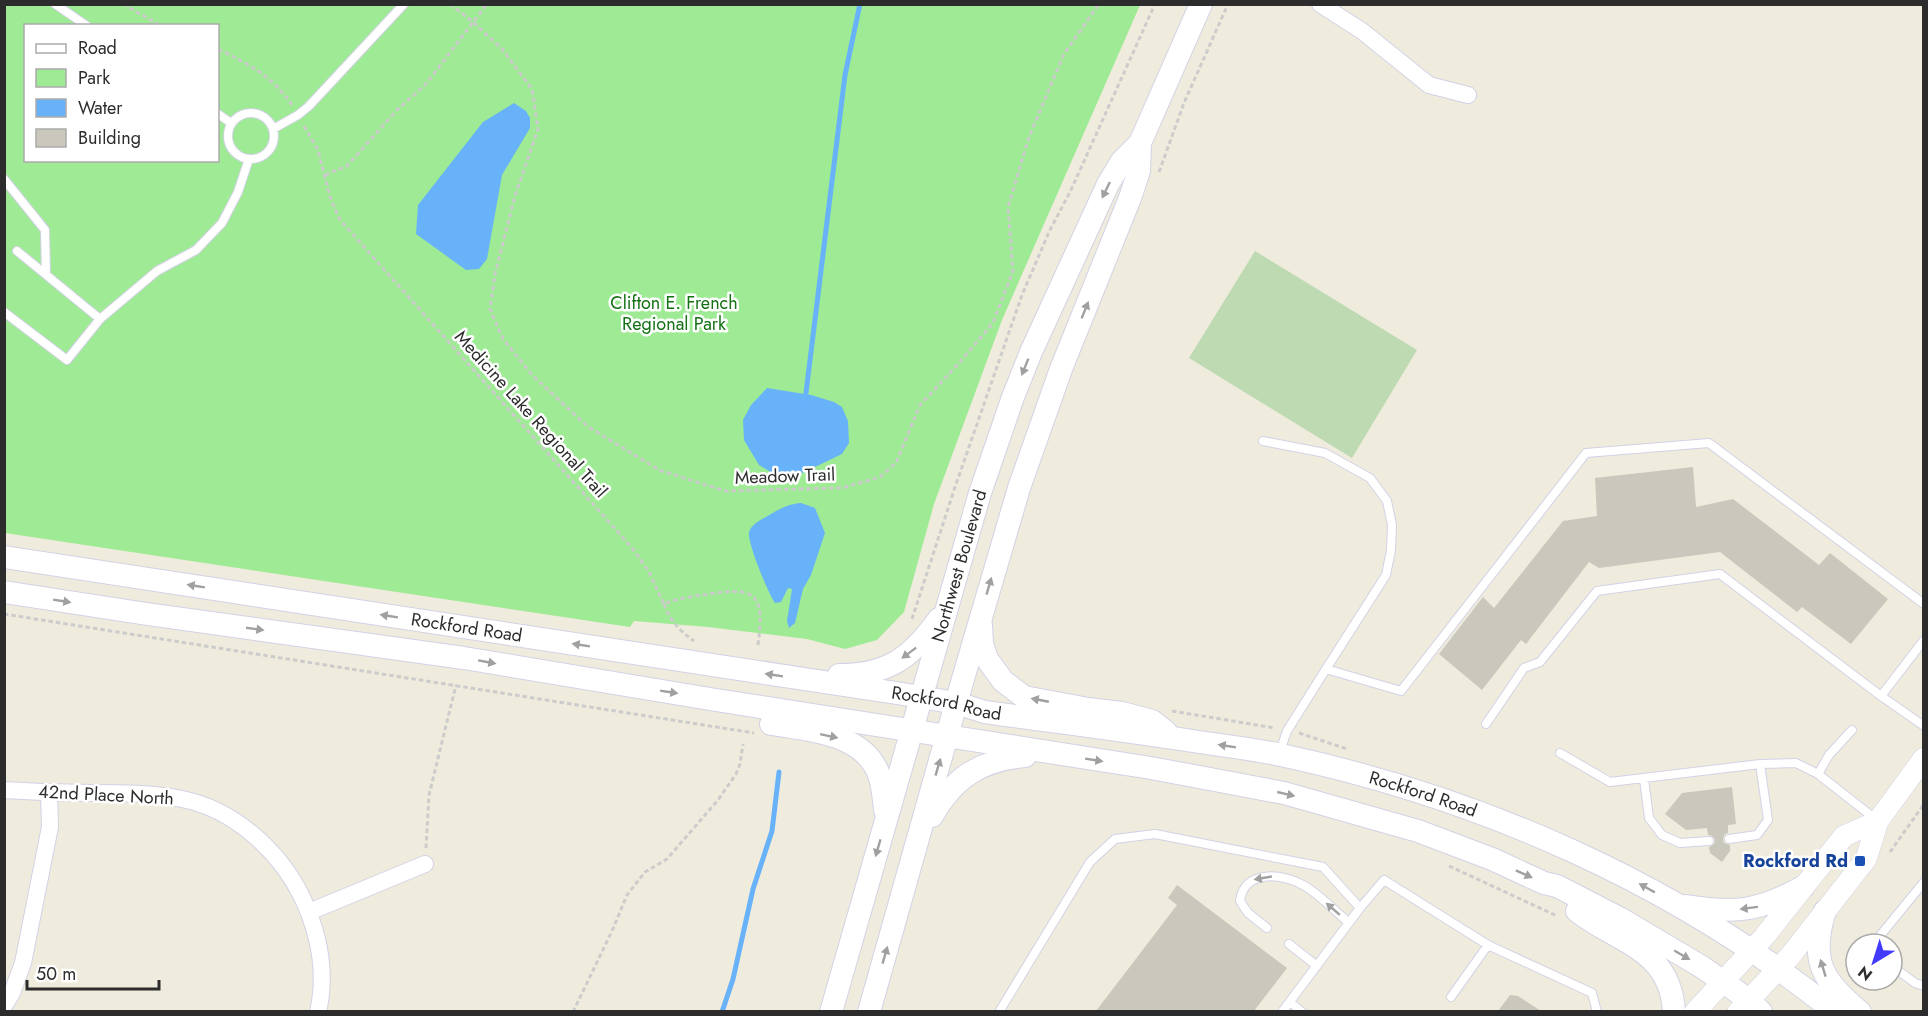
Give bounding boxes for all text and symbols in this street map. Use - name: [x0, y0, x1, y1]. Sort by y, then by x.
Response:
- legend: [24, 24, 219, 162]
- text: Road: [78, 35, 117, 61]
- text: Park: [78, 65, 110, 91]
- text: Water: [78, 95, 123, 121]
- text: Building: [78, 125, 141, 151]
- one-way arrow: [1101, 181, 1111, 198]
- park label: Clifton E. French Regional Park: [610, 290, 738, 337]
- one-way arrow: [1080, 301, 1090, 319]
- street label: Medicine Lake Regional Trail: [449, 324, 613, 504]
- one-way arrow: [1020, 358, 1029, 376]
- street label: Meadow Trail: [734, 461, 836, 491]
- street label: Northwest Boulevard: [925, 487, 993, 645]
- one-way arrow: [985, 577, 995, 595]
- one-way arrow: [186, 582, 205, 591]
- one-way arrow: [53, 597, 72, 606]
- street label: Rockford Road: [409, 606, 524, 649]
- one-way arrow: [379, 611, 398, 620]
- one-way arrow: [246, 624, 265, 634]
- one-way arrow: [572, 641, 591, 650]
- one-way arrow: [901, 646, 917, 659]
- one-way arrow: [477, 658, 496, 667]
- one-way arrow: [765, 670, 784, 679]
- street label: Rockford Road: [890, 679, 1003, 727]
- one-way arrow: [660, 688, 679, 697]
- one-way arrow: [1031, 695, 1050, 704]
- one-way arrow: [820, 732, 839, 741]
- one-way arrow: [1217, 742, 1236, 751]
- one-way arrow: [1084, 755, 1103, 764]
- one-way arrow: [934, 758, 943, 776]
- street label: Rockford Road: [1366, 764, 1481, 824]
- street label: 42nd Place North: [38, 778, 174, 812]
- one-way arrow: [1276, 789, 1295, 799]
- one-way arrow: [873, 839, 882, 857]
- place label: Rockford Rd: [1743, 848, 1848, 874]
- marker: Rockford Rd: [1853, 854, 1867, 868]
- one-way arrow: [1516, 869, 1533, 878]
- one-way arrow: [1253, 874, 1272, 883]
- one-way arrow: [1638, 883, 1655, 893]
- one-way arrow: [1326, 903, 1341, 916]
- one-way arrow: [1739, 903, 1758, 913]
- north arrow: [1844, 932, 1904, 992]
- one-way arrow: [881, 946, 890, 964]
- one-way arrow: [1674, 950, 1691, 960]
- scale bar: [27, 953, 159, 991]
- one-way arrow: [1818, 959, 1827, 977]
- text: N: [1853, 960, 1877, 986]
- text: 50 m: [36, 961, 76, 987]

